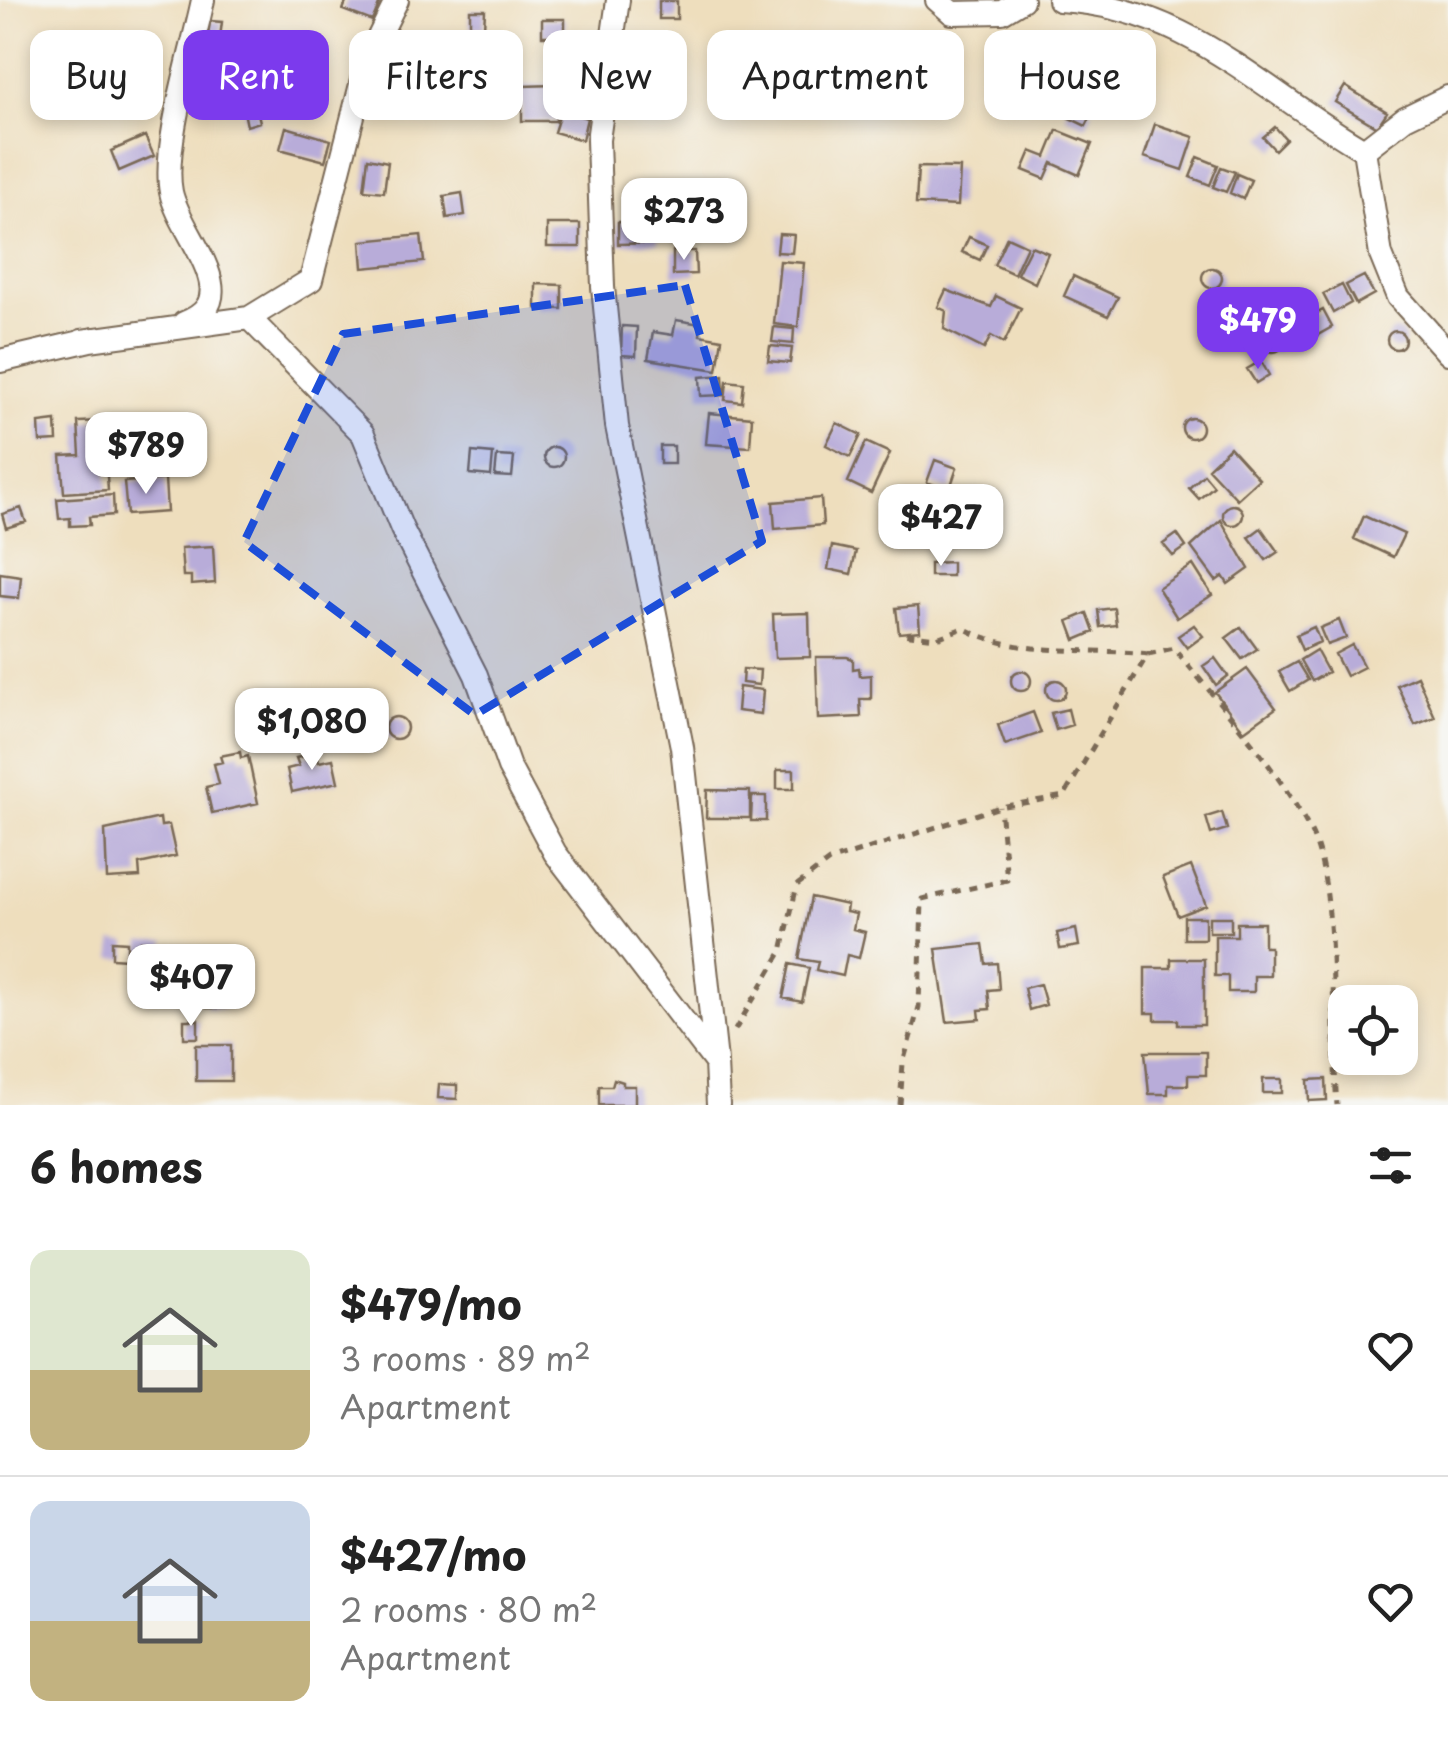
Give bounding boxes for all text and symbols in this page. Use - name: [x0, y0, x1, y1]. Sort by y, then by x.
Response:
- chip: Buy: [30, 30, 163, 120]
- chip: Rent: [183, 30, 329, 120]
- chip: Filters: [349, 30, 523, 120]
- chip: New: [543, 30, 687, 120]
- chip: Apartment: [707, 30, 964, 120]
- chip: House: [984, 30, 1156, 120]
- pin: $273: [625, 178, 743, 263]
- text: $273: [643, 186, 725, 234]
- pin: $479: [1199, 287, 1317, 372]
- text: $479: [1219, 295, 1297, 343]
- pin: $789: [87, 412, 205, 497]
- text: $789: [107, 420, 185, 468]
- pin: $427: [882, 484, 1000, 569]
- text: $427: [900, 492, 982, 540]
- pin: $1,080: [231, 688, 393, 773]
- text: $1,080: [257, 696, 367, 744]
- pin: $407: [132, 944, 250, 1029]
- text: $407: [149, 952, 233, 1000]
- map controls: [1328, 985, 1418, 1075]
- button: locate: [1328, 985, 1418, 1075]
- text: 6 homes: [30, 1134, 203, 1197]
- icon: filters: [1363, 1138, 1418, 1193]
- text: $479/mo: [340, 1271, 522, 1334]
- icon: home: [110, 1290, 230, 1410]
- icon: heart: [1363, 1323, 1418, 1378]
- text: 3 rooms · 89 m²: [340, 1334, 591, 1382]
- text: Apartment: [340, 1382, 511, 1430]
- text: $427/mo: [340, 1522, 526, 1585]
- icon: home: [110, 1541, 230, 1661]
- icon: heart: [1363, 1574, 1418, 1629]
- text: 2 rooms · 80 m²: [340, 1585, 597, 1633]
- text: Apartment: [340, 1633, 511, 1681]

